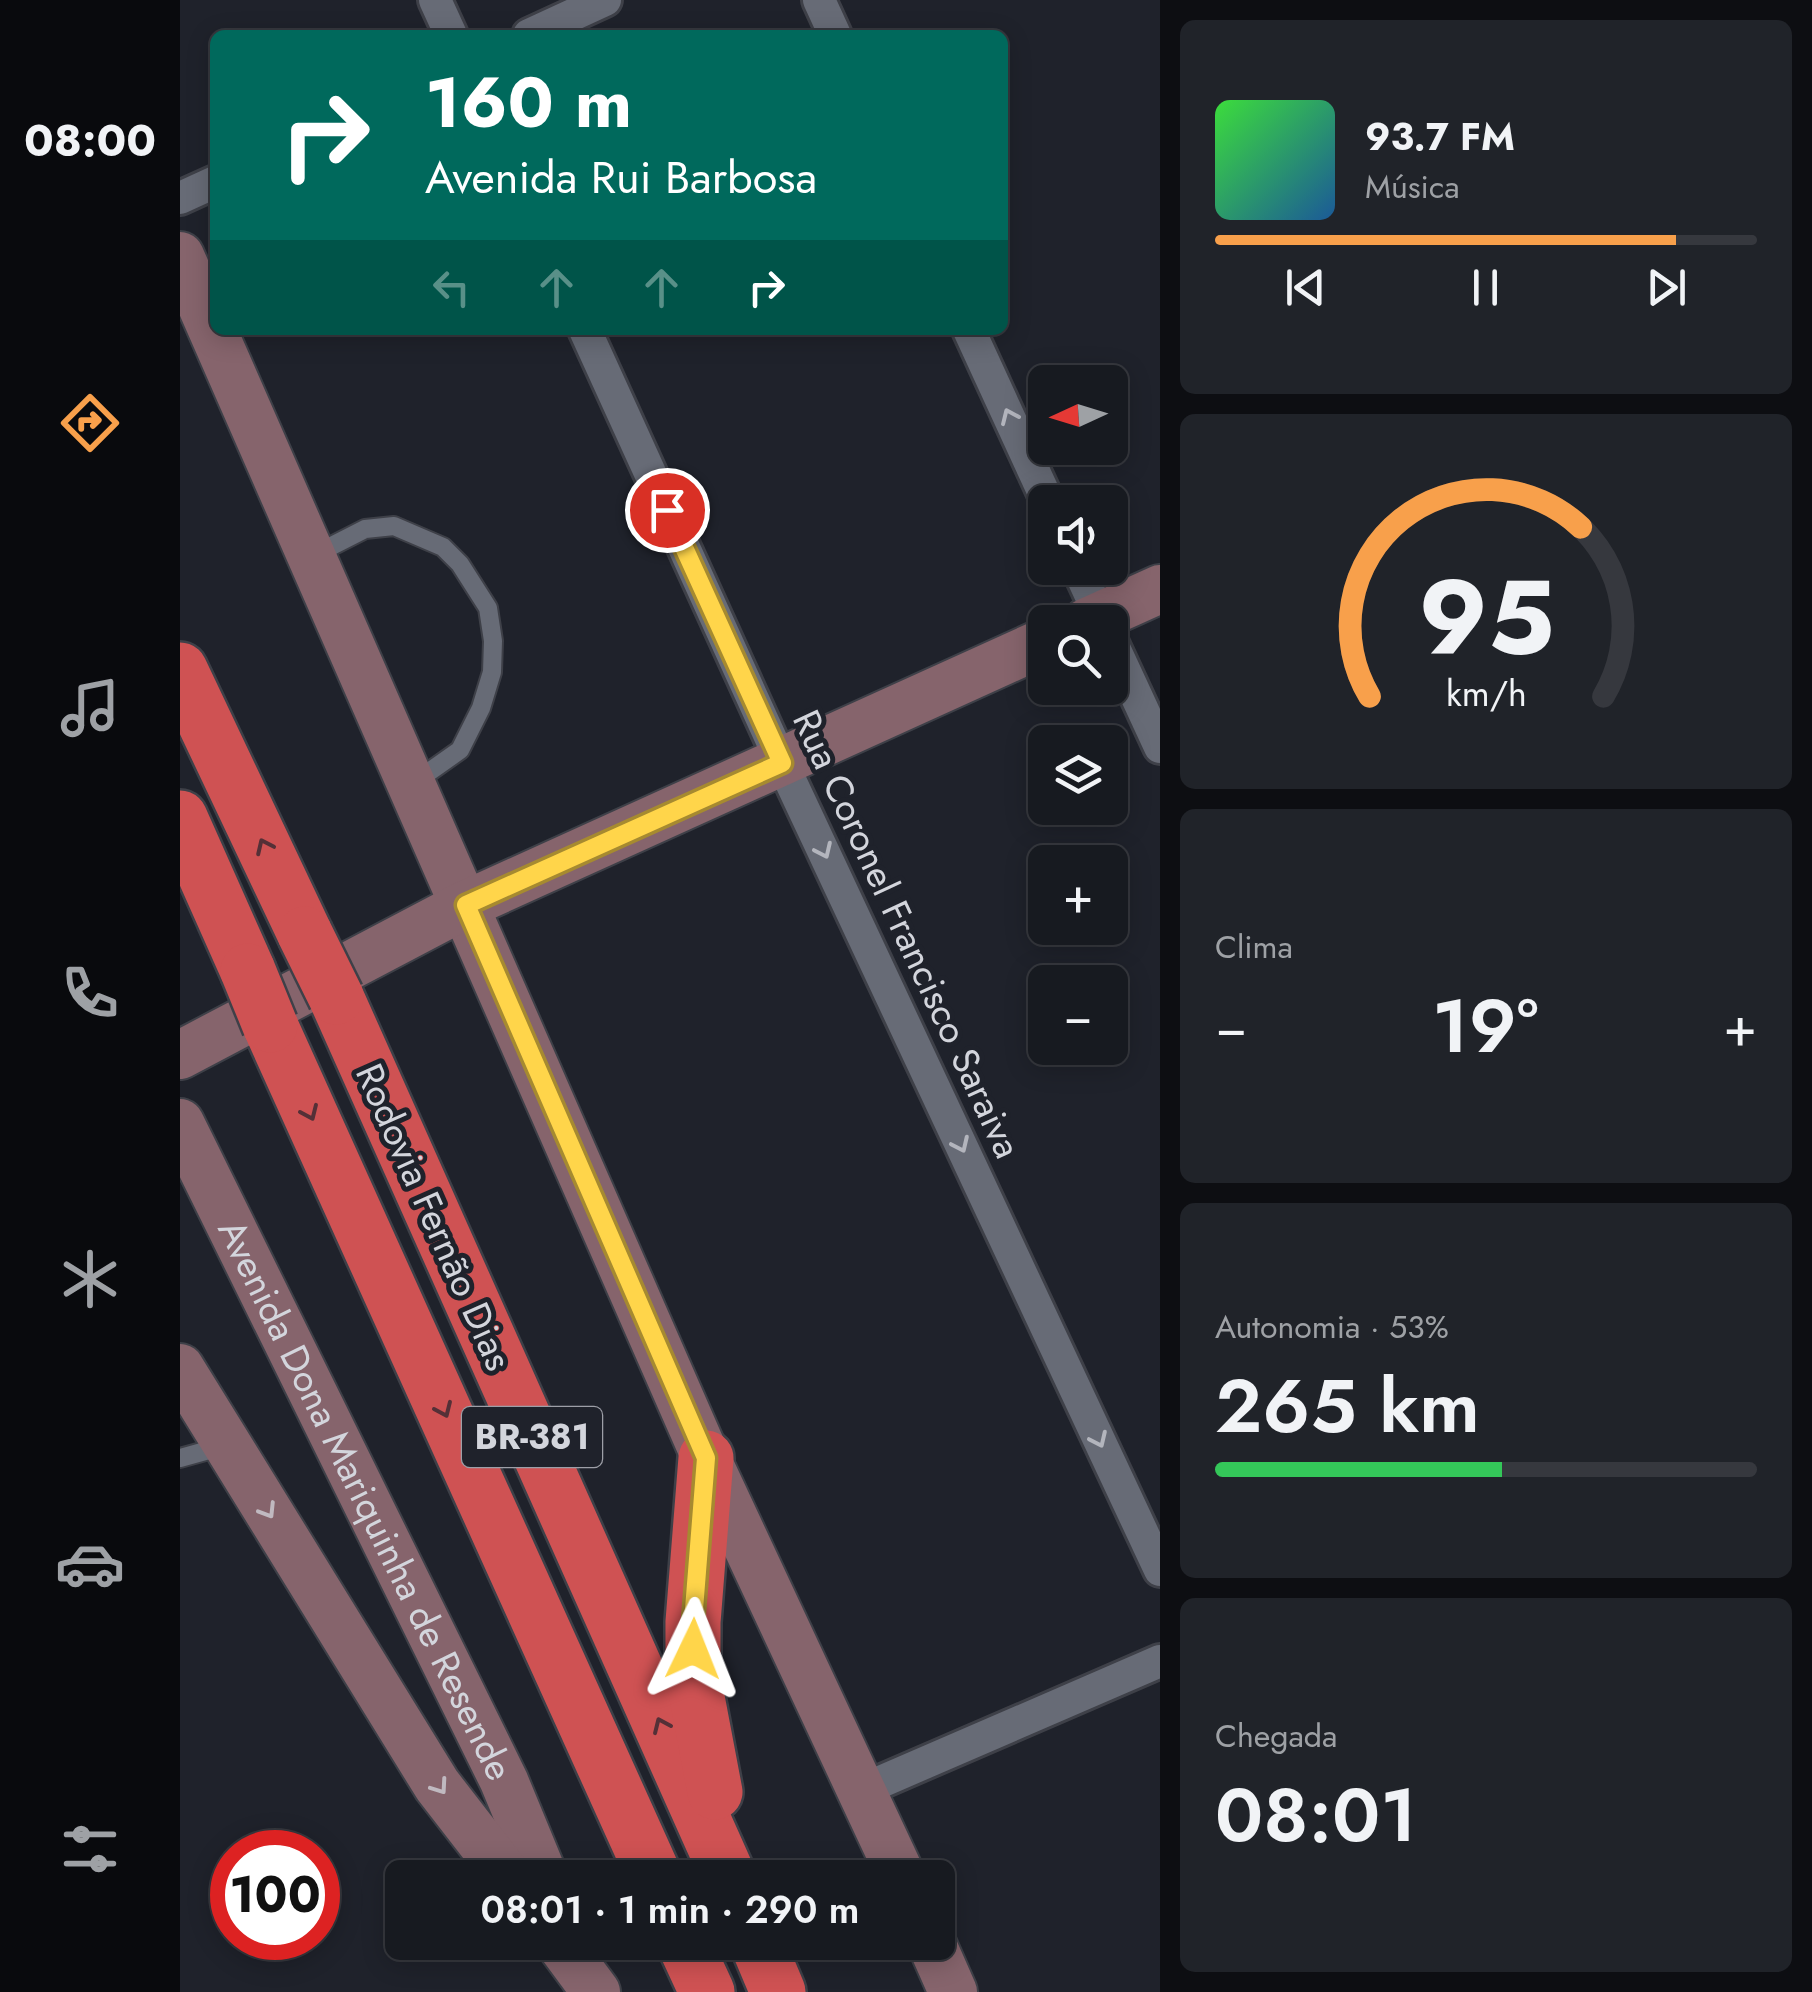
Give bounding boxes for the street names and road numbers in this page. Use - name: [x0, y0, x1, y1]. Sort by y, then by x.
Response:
- street label: Rua Coronel Francisco Saraiva: [779, 701, 1036, 1167]
- street label: Rodovia Fernão Dias: [342, 1055, 527, 1379]
- street label: Avenida Dona Mariquinha de Resende: [205, 1210, 527, 1789]
- road number: BR-381: [462, 1407, 602, 1467]

